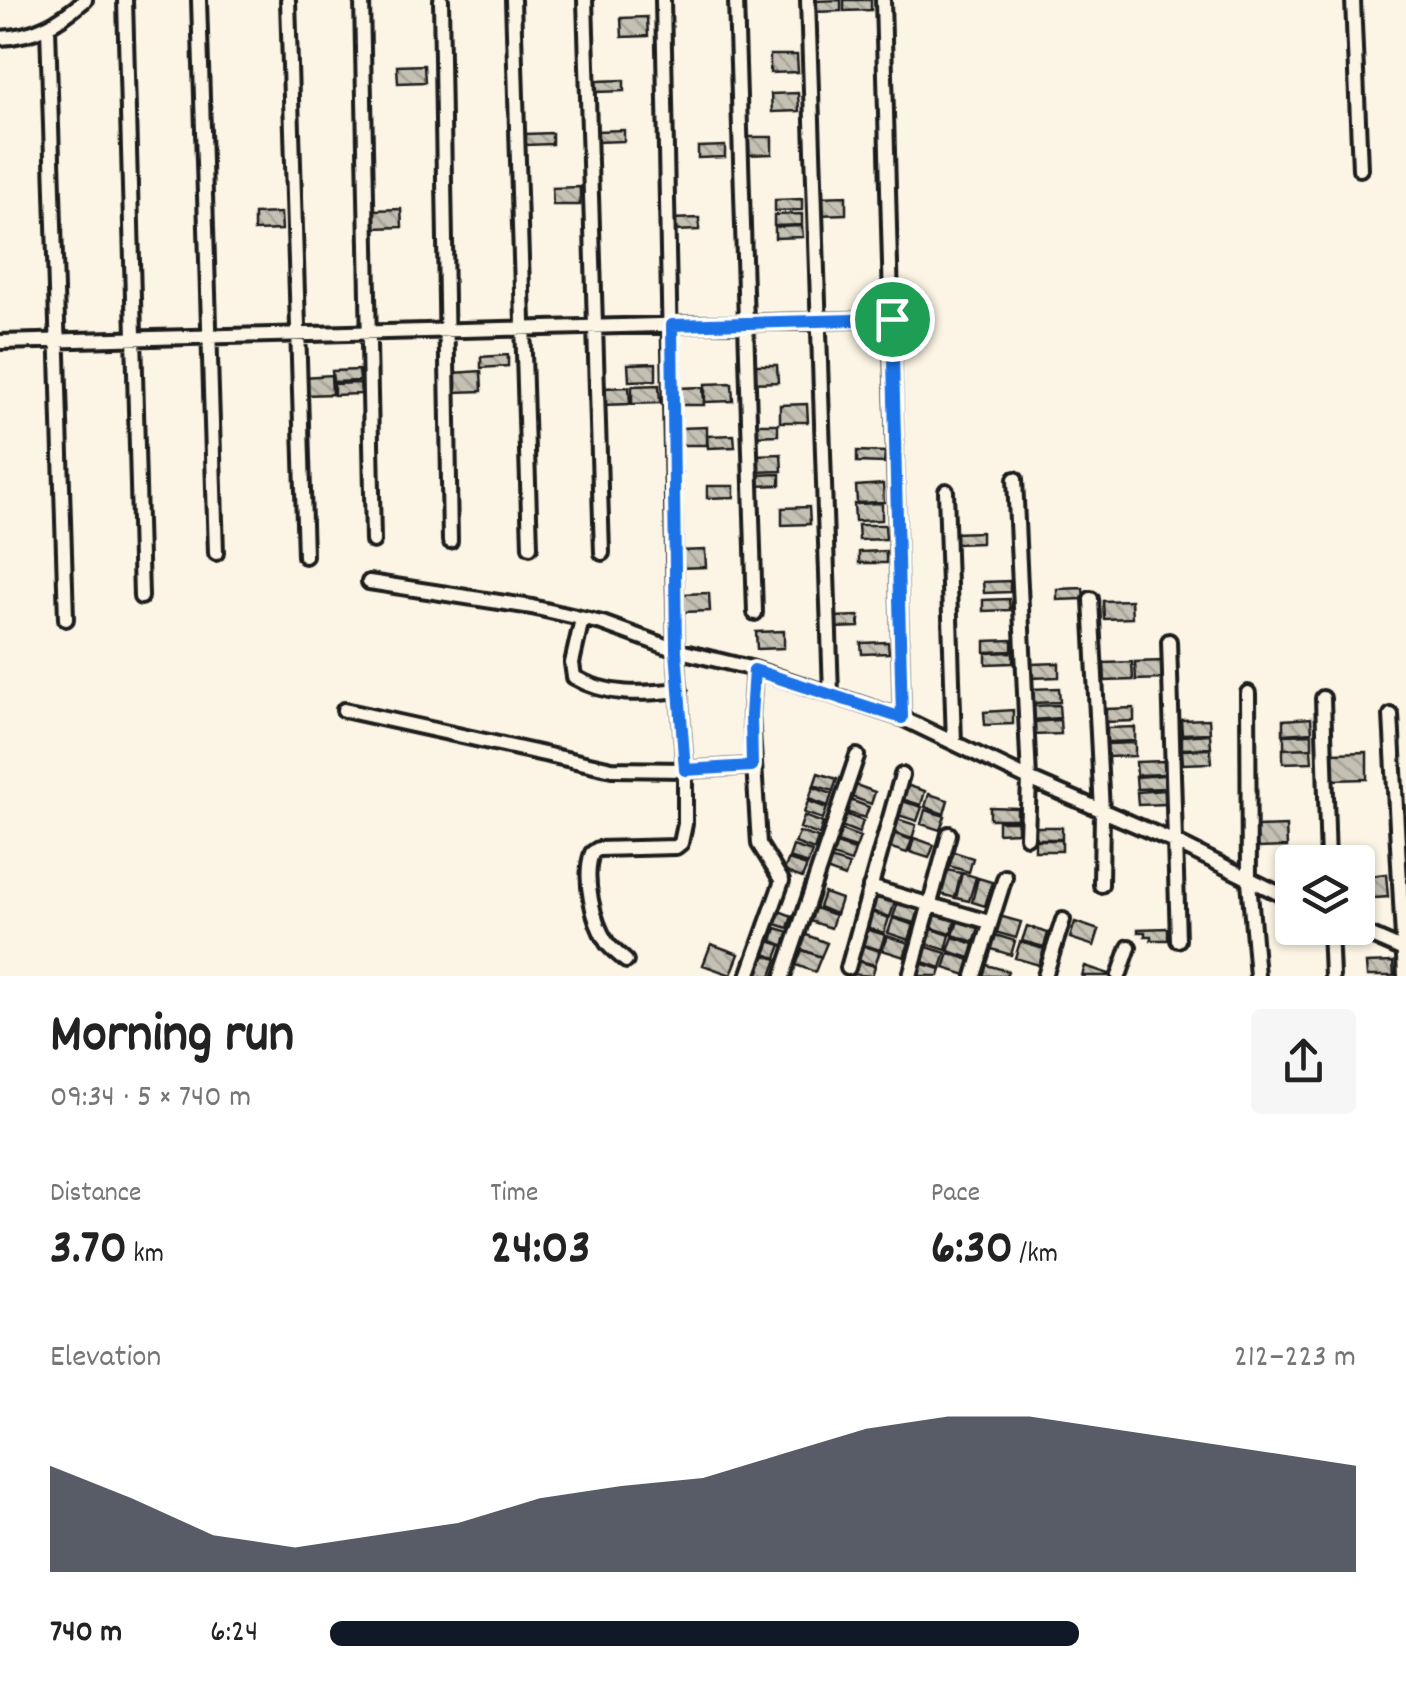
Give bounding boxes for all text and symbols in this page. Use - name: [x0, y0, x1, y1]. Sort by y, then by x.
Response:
- pin: [850, 277, 935, 362]
- icon: arrive: [865, 292, 920, 347]
- map controls: [1275, 845, 1375, 945]
- button: layers: [1275, 845, 1375, 945]
- text: Morning run: [50, 999, 294, 1078]
- button: share: [1251, 1009, 1356, 1114]
- text: 09:34 · 5 × 740 m: [50, 1076, 251, 1122]
- text: Distance: [50, 1175, 141, 1215]
- text: Time: [490, 1175, 538, 1215]
- text: Pace: [931, 1175, 980, 1215]
- text: 3.70: [50, 1215, 127, 1287]
- text: 24:03: [490, 1215, 591, 1287]
- text: 6:30: [931, 1215, 1013, 1287]
- text: km: [127, 1236, 164, 1276]
- text: /km: [1013, 1236, 1058, 1276]
- text: Elevation: [50, 1336, 161, 1382]
- text: 212–223 m: [1234, 1336, 1356, 1382]
- text: 740 m: [50, 1611, 122, 1657]
- text: 6:24: [210, 1611, 258, 1657]

